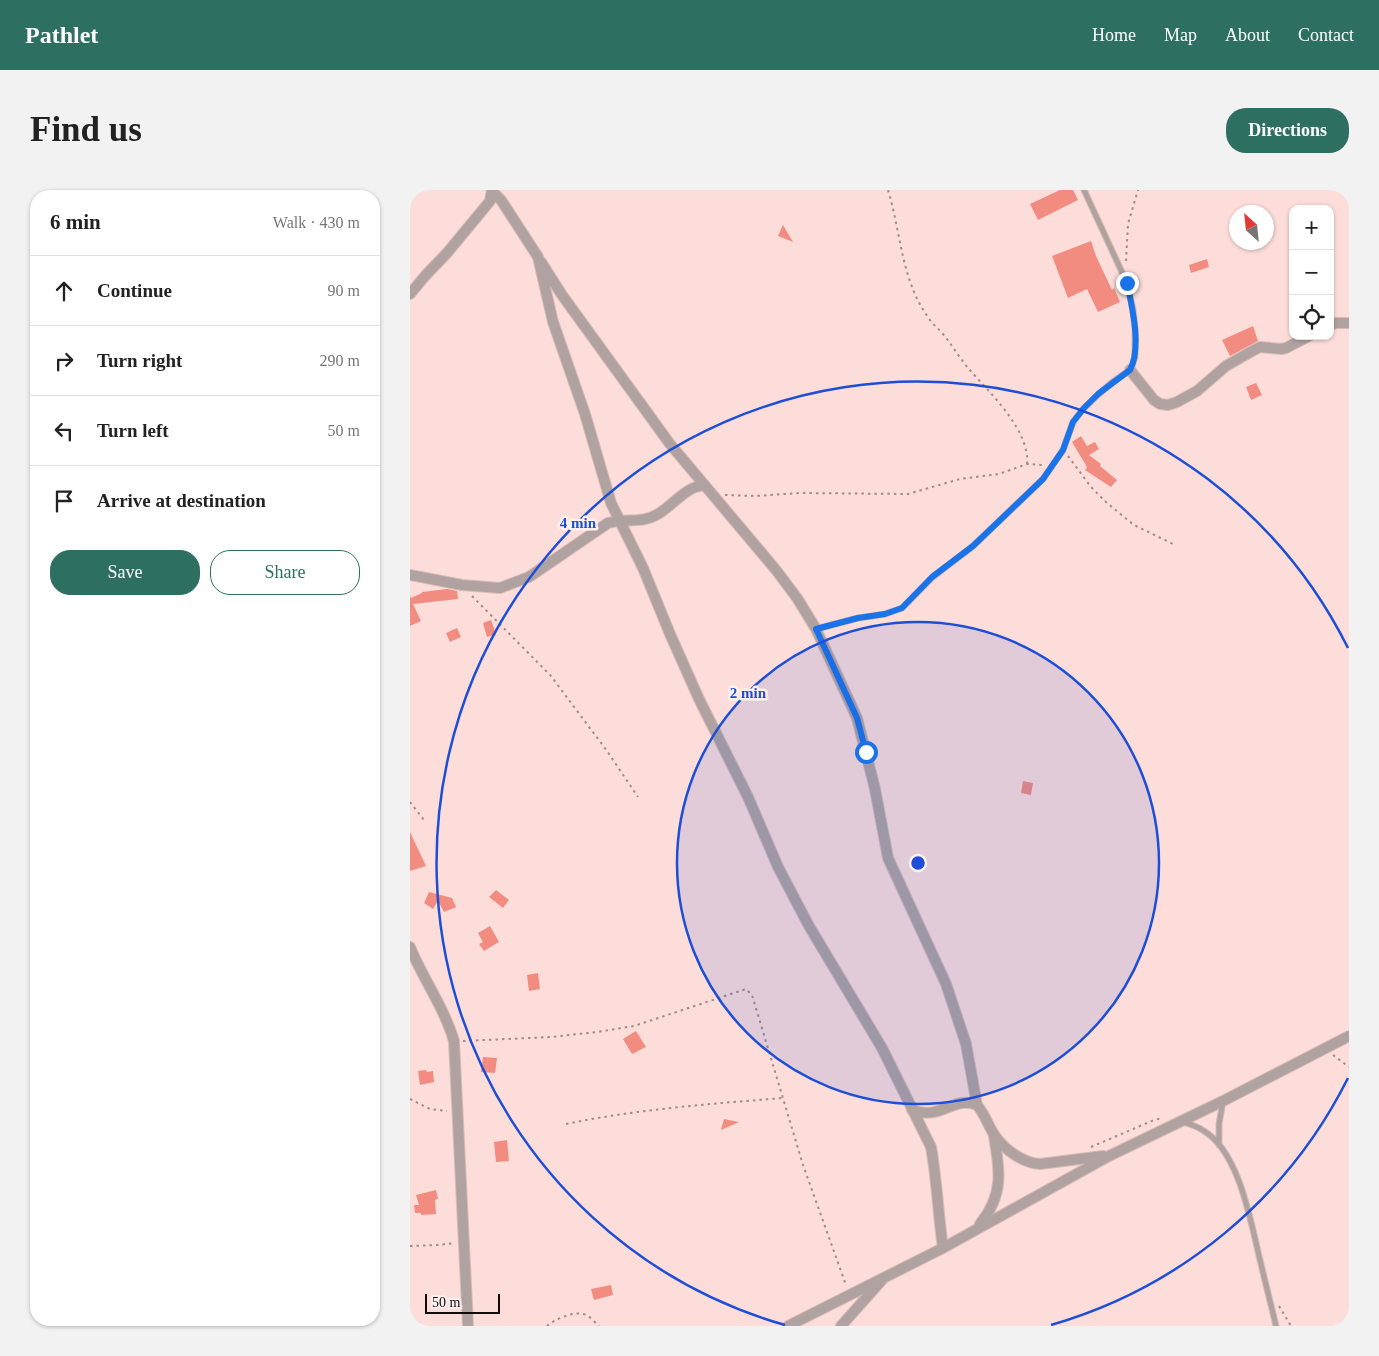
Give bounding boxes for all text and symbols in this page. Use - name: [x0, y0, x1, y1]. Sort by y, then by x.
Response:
- text: Pathlet: [25, 22, 98, 48]
- text: Home: [1092, 25, 1136, 45]
- text: Map: [1164, 25, 1197, 45]
- text: About: [1225, 25, 1270, 45]
- text: Contact: [1298, 25, 1354, 45]
- button: Directions: [1226, 108, 1349, 153]
- text: Find us: [30, 110, 142, 149]
- north arrow: [1229, 205, 1274, 250]
- map controls: [1289, 205, 1334, 340]
- button: +: [1289, 205, 1334, 250]
- text: 6 min: [50, 210, 101, 234]
- text: Walk · 430 m: [273, 214, 360, 231]
- button: −: [1289, 250, 1334, 295]
- route end: [1116, 272, 1139, 295]
- icon: ahead: [50, 277, 78, 305]
- text: Continue: [97, 280, 172, 301]
- text: 90 m: [328, 282, 360, 299]
- button: locate: [1289, 295, 1334, 340]
- icon: right: [50, 347, 78, 375]
- text: Turn right: [97, 350, 182, 371]
- text: 290 m: [320, 352, 360, 369]
- icon: left: [50, 417, 78, 445]
- text: Turn left: [97, 420, 169, 441]
- text: 50 m: [328, 422, 360, 439]
- icon: arrive: [50, 487, 78, 515]
- text: Arrive at destination: [97, 490, 266, 511]
- text: 4 min: [560, 515, 597, 531]
- button: Save: [50, 550, 200, 595]
- button: Share: [210, 550, 360, 595]
- text: 2 min: [730, 685, 767, 701]
- route start: [855, 741, 878, 764]
- centre of rings: [909, 854, 927, 872]
- scale bar: [425, 1291, 500, 1314]
- text: 50 m: [432, 1295, 460, 1310]

